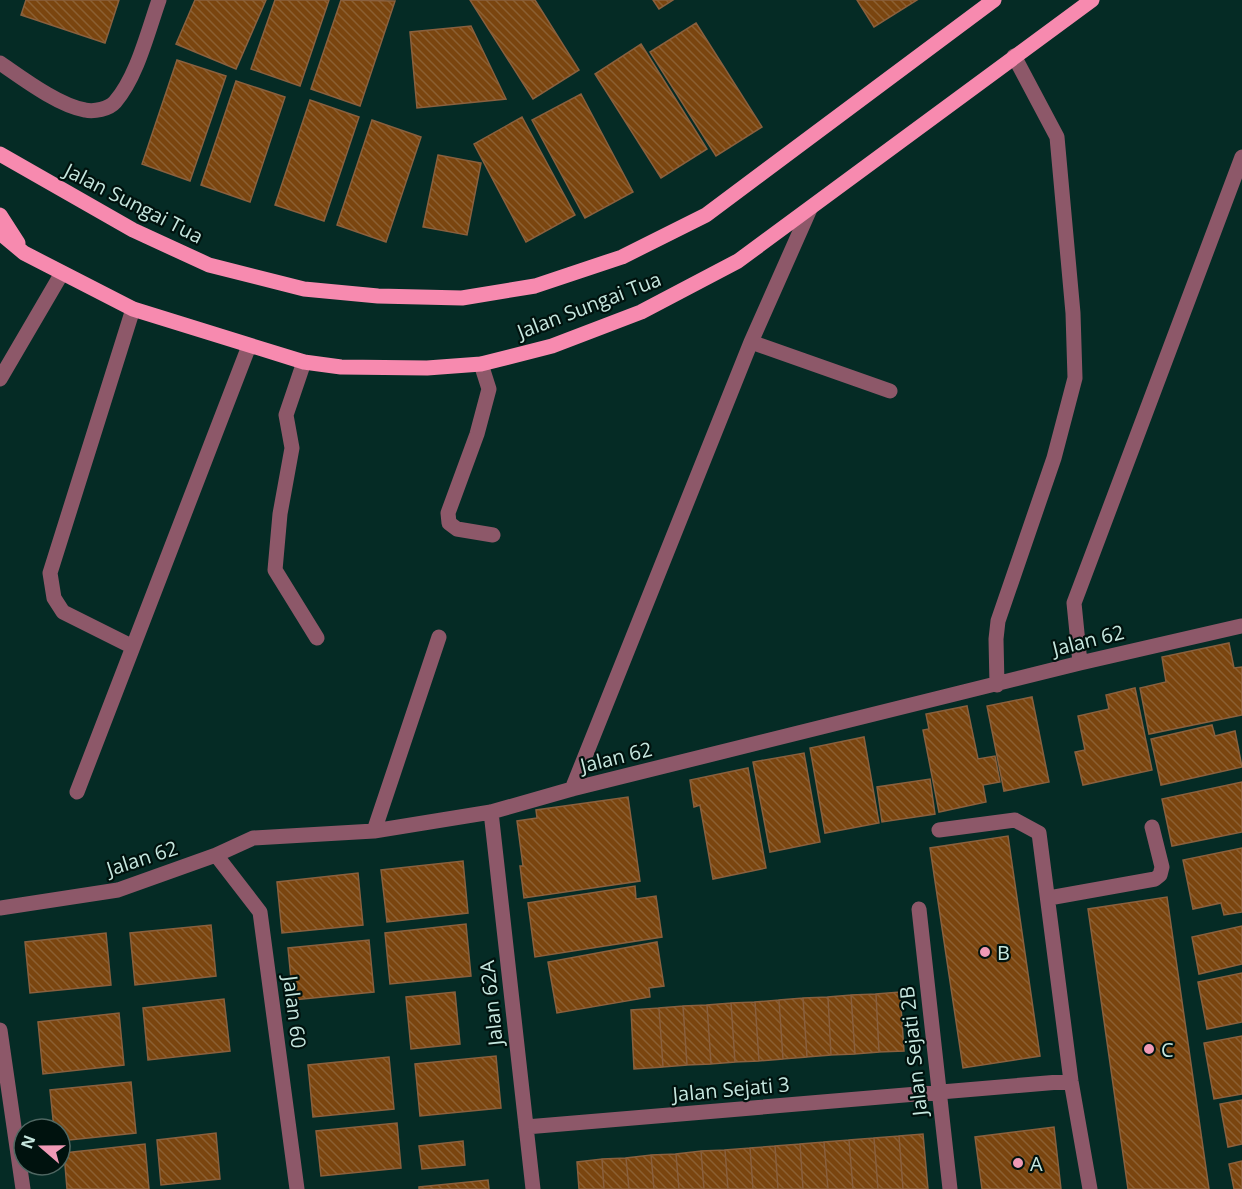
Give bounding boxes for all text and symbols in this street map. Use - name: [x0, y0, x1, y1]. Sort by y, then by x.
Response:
- street label: Jalan Sungai Tua: [58, 156, 208, 250]
- street label: Jalan Sungai Tua: [511, 265, 665, 346]
- street label: Jalan 62: [1047, 618, 1127, 662]
- street label: Jalan 62: [575, 735, 655, 779]
- street label: Jalan 62: [101, 834, 181, 883]
- place label: B: [997, 939, 1010, 966]
- marker: B: [978, 945, 992, 959]
- street label: Jalan 62A: [473, 959, 509, 1049]
- street label: Jalan 60: [277, 972, 313, 1050]
- street label: Jalan Sejati 2B: [893, 985, 933, 1119]
- place label: C: [1161, 1036, 1174, 1063]
- marker: C: [1142, 1042, 1156, 1056]
- street label: Jalan Sejati 3: [669, 1070, 791, 1108]
- north arrow: [12, 1117, 72, 1177]
- text: N: [15, 1132, 40, 1152]
- place label: A: [1030, 1150, 1043, 1177]
- marker: A: [1011, 1156, 1025, 1170]

